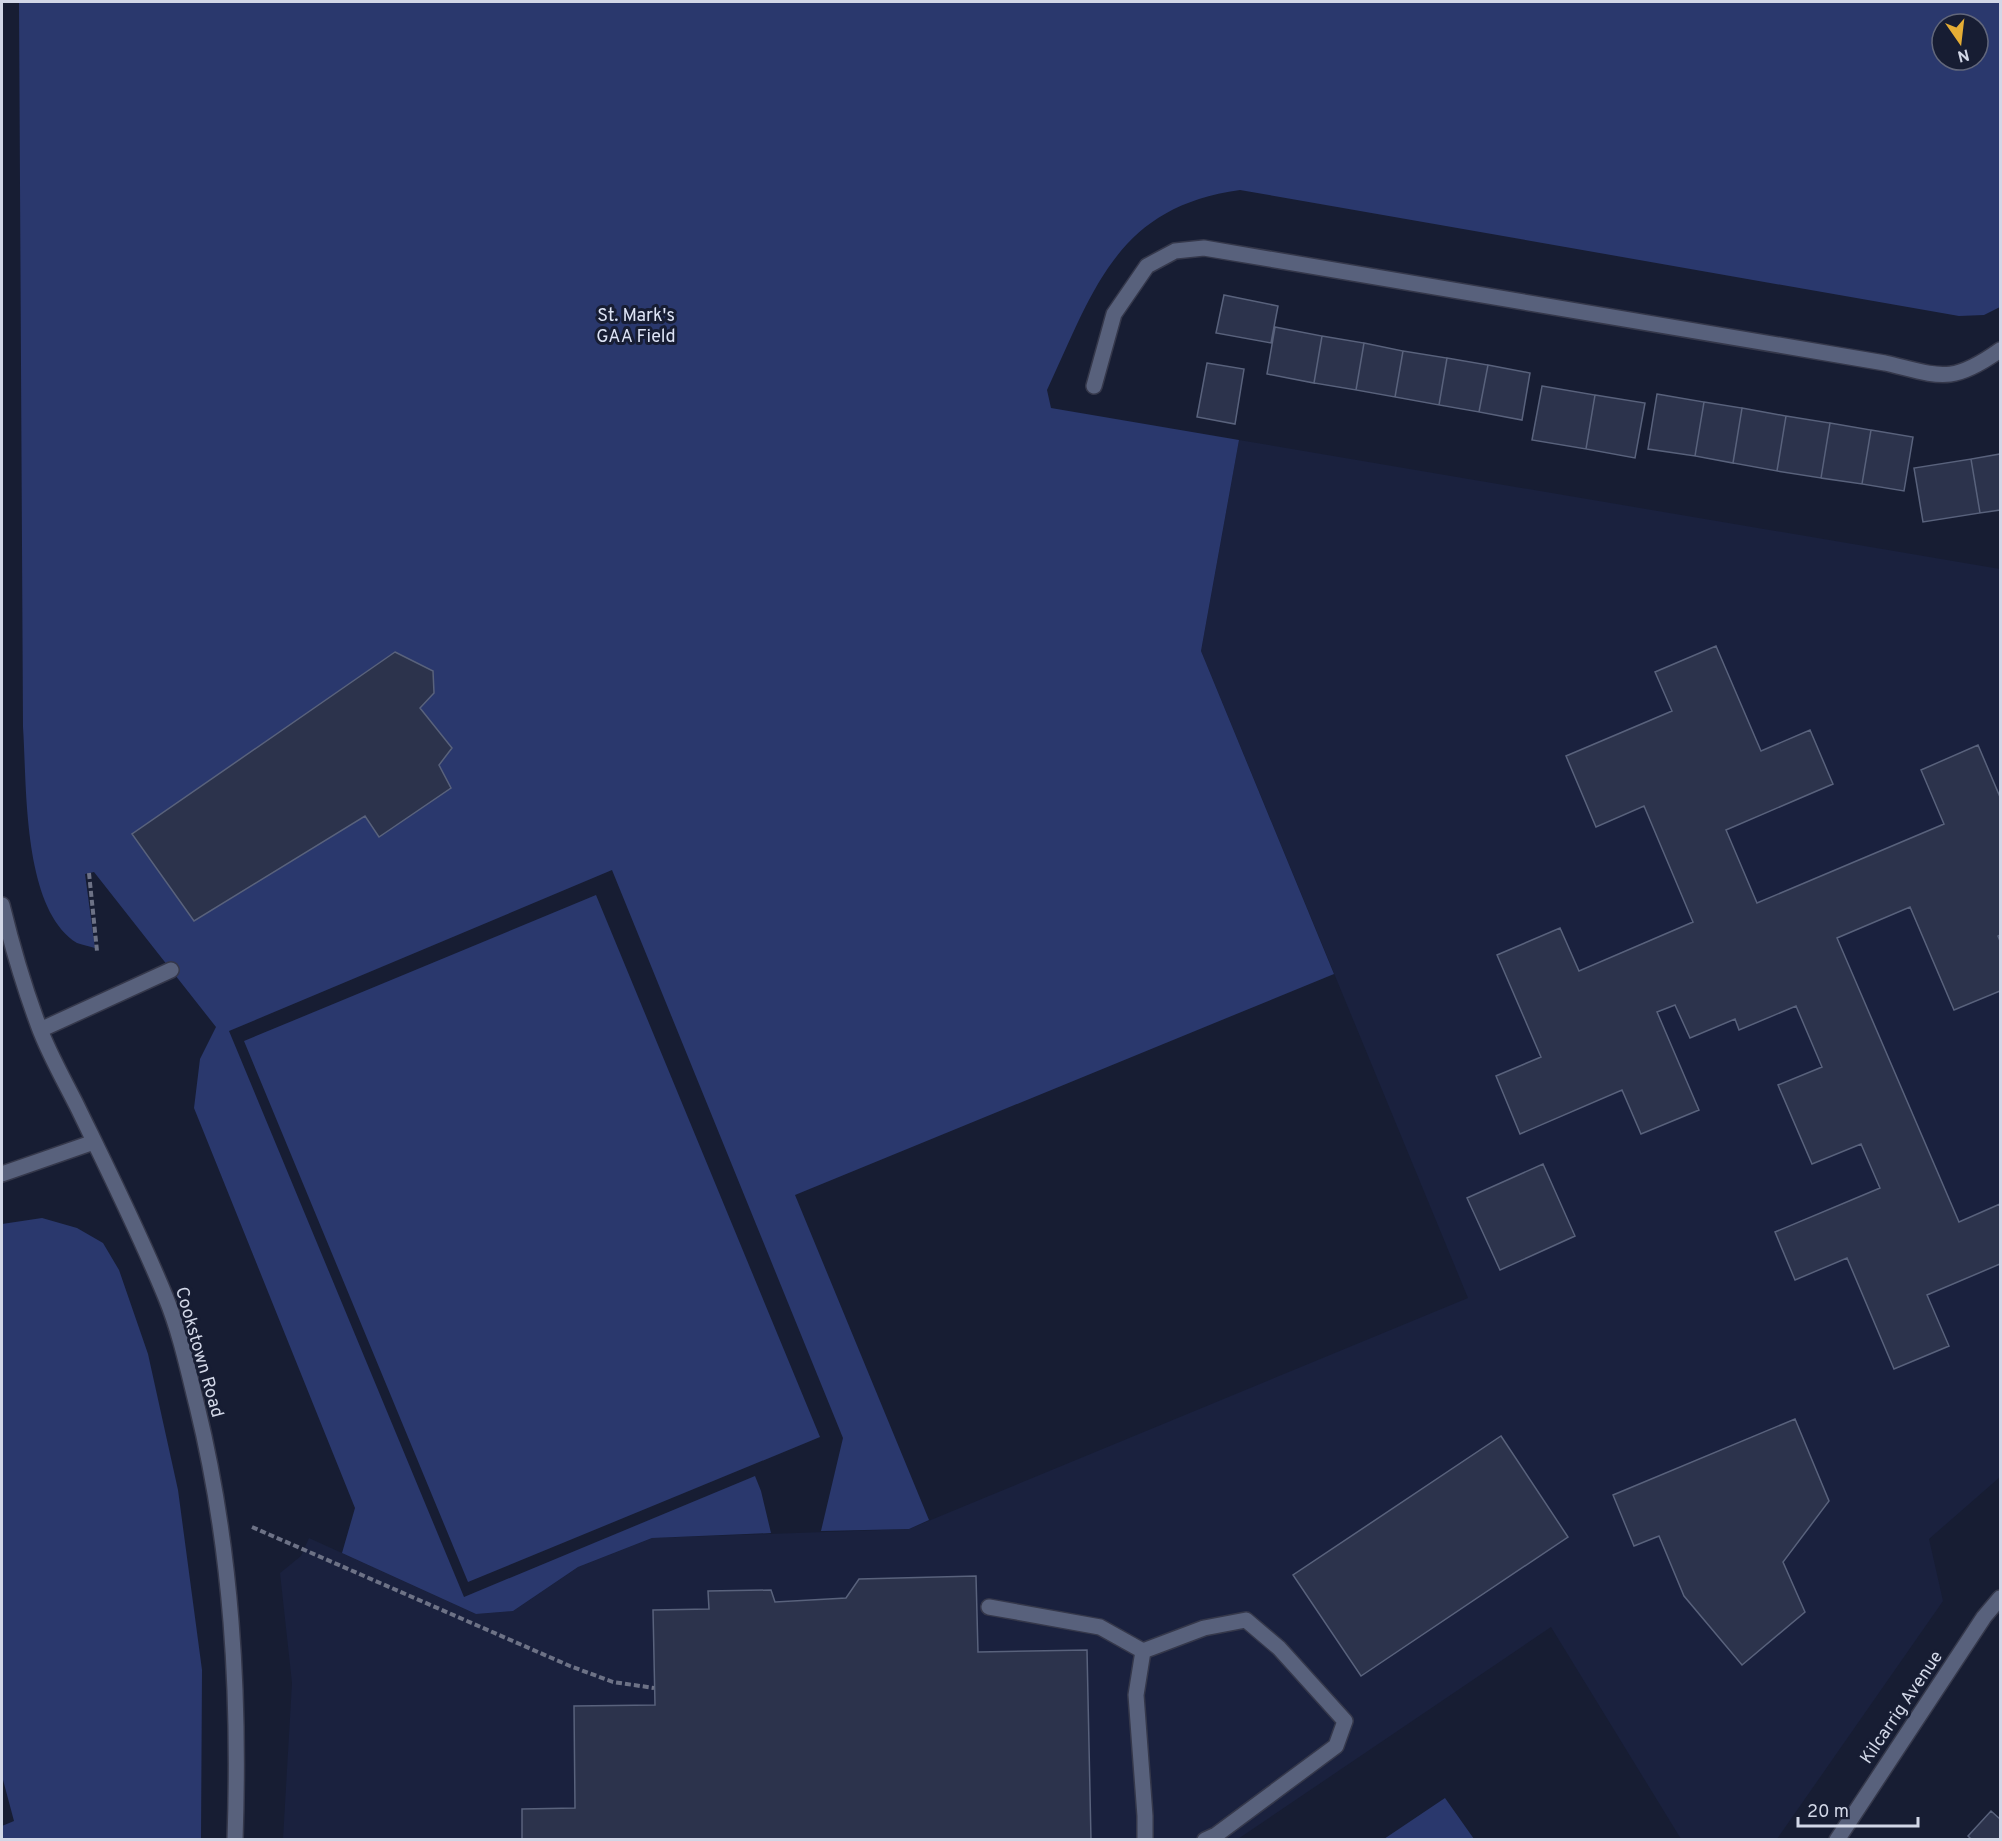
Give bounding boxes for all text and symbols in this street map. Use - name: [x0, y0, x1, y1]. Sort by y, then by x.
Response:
- north arrow: [1930, 12, 1990, 72]
- text: N: [1955, 44, 1971, 66]
- park label: St. Mark's GAA Field: [596, 305, 676, 349]
- street label: Cookstown Road: [169, 1284, 228, 1420]
- street label: Kilcarrig Avenue: [1856, 1647, 1949, 1769]
- scale bar: [1798, 1790, 1918, 1828]
- text: 20 m: [1807, 1801, 1849, 1824]

